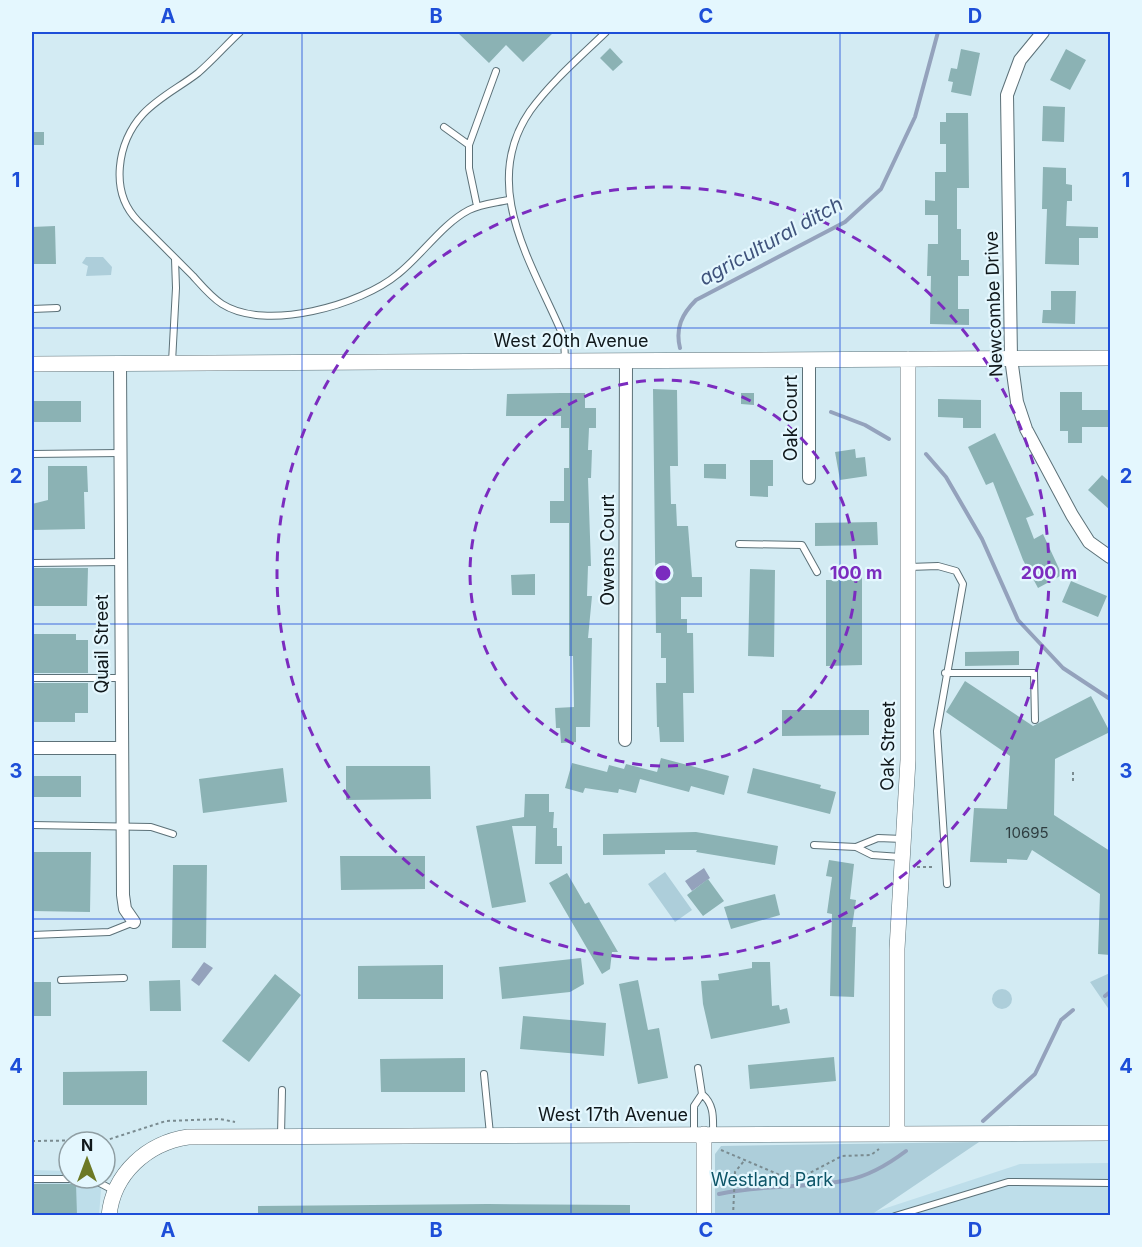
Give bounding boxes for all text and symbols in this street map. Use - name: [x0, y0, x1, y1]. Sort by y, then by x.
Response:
- text: A: [161, 4, 176, 28]
- text: B: [429, 4, 443, 28]
- text: C: [699, 4, 713, 28]
- text: D: [968, 4, 982, 28]
- text: 1: [12, 168, 20, 192]
- text: 1: [1122, 168, 1130, 192]
- water label: agricultural ditch: [695, 192, 847, 290]
- street label: Newcombe Drive: [980, 231, 1007, 377]
- street label: West 20th Avenue: [493, 330, 649, 351]
- street label: Oak Court: [780, 375, 801, 461]
- text: 2: [10, 464, 22, 488]
- text: 2: [1120, 464, 1132, 488]
- street label: Owens Court: [597, 494, 618, 606]
- text: 100 m: [830, 562, 882, 583]
- text: 200 m: [1021, 562, 1077, 583]
- centre of rings: [653, 563, 673, 583]
- street label: Quail Street: [91, 594, 112, 694]
- street label: Oak Street: [876, 701, 899, 791]
- text: 3: [10, 759, 22, 783]
- text: 3: [1120, 759, 1132, 783]
- house number: 10695: [1005, 823, 1049, 842]
- text: 4: [9, 1054, 23, 1078]
- text: 4: [1119, 1054, 1133, 1078]
- street label: West 17th Avenue: [538, 1104, 688, 1125]
- north arrow: [57, 1130, 117, 1190]
- text: N: [81, 1135, 93, 1155]
- park label: Westland Park: [711, 1169, 833, 1190]
- text: A: [161, 1218, 176, 1242]
- text: B: [429, 1218, 443, 1242]
- text: C: [699, 1218, 713, 1242]
- text: D: [968, 1218, 982, 1242]

